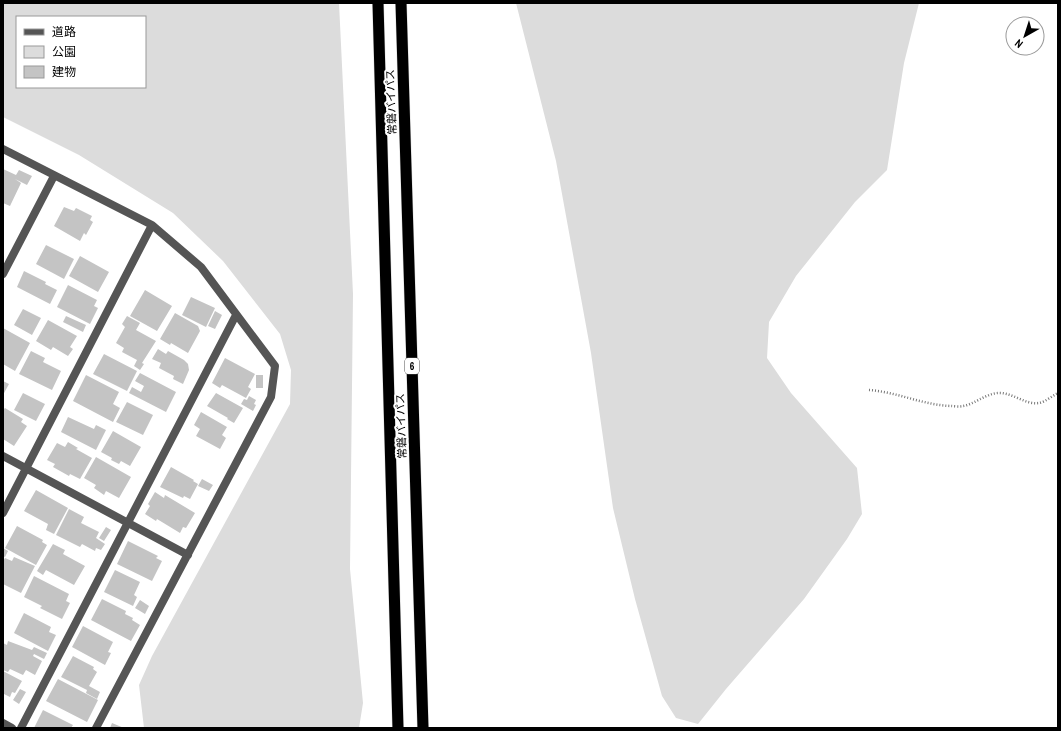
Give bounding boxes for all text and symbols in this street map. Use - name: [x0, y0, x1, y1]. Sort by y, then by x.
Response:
- legend: [16, 16, 146, 88]
- north arrow: [1005, 16, 1045, 56]
- text: 道路: [52, 24, 76, 40]
- text: N: [1012, 36, 1026, 51]
- text: 公園: [52, 44, 76, 60]
- text: 建物: [52, 64, 76, 80]
- street label: 常磐バイパス: [383, 69, 399, 135]
- road number: 6: [405, 358, 419, 374]
- street label: 常磐バイパス: [393, 393, 409, 459]

